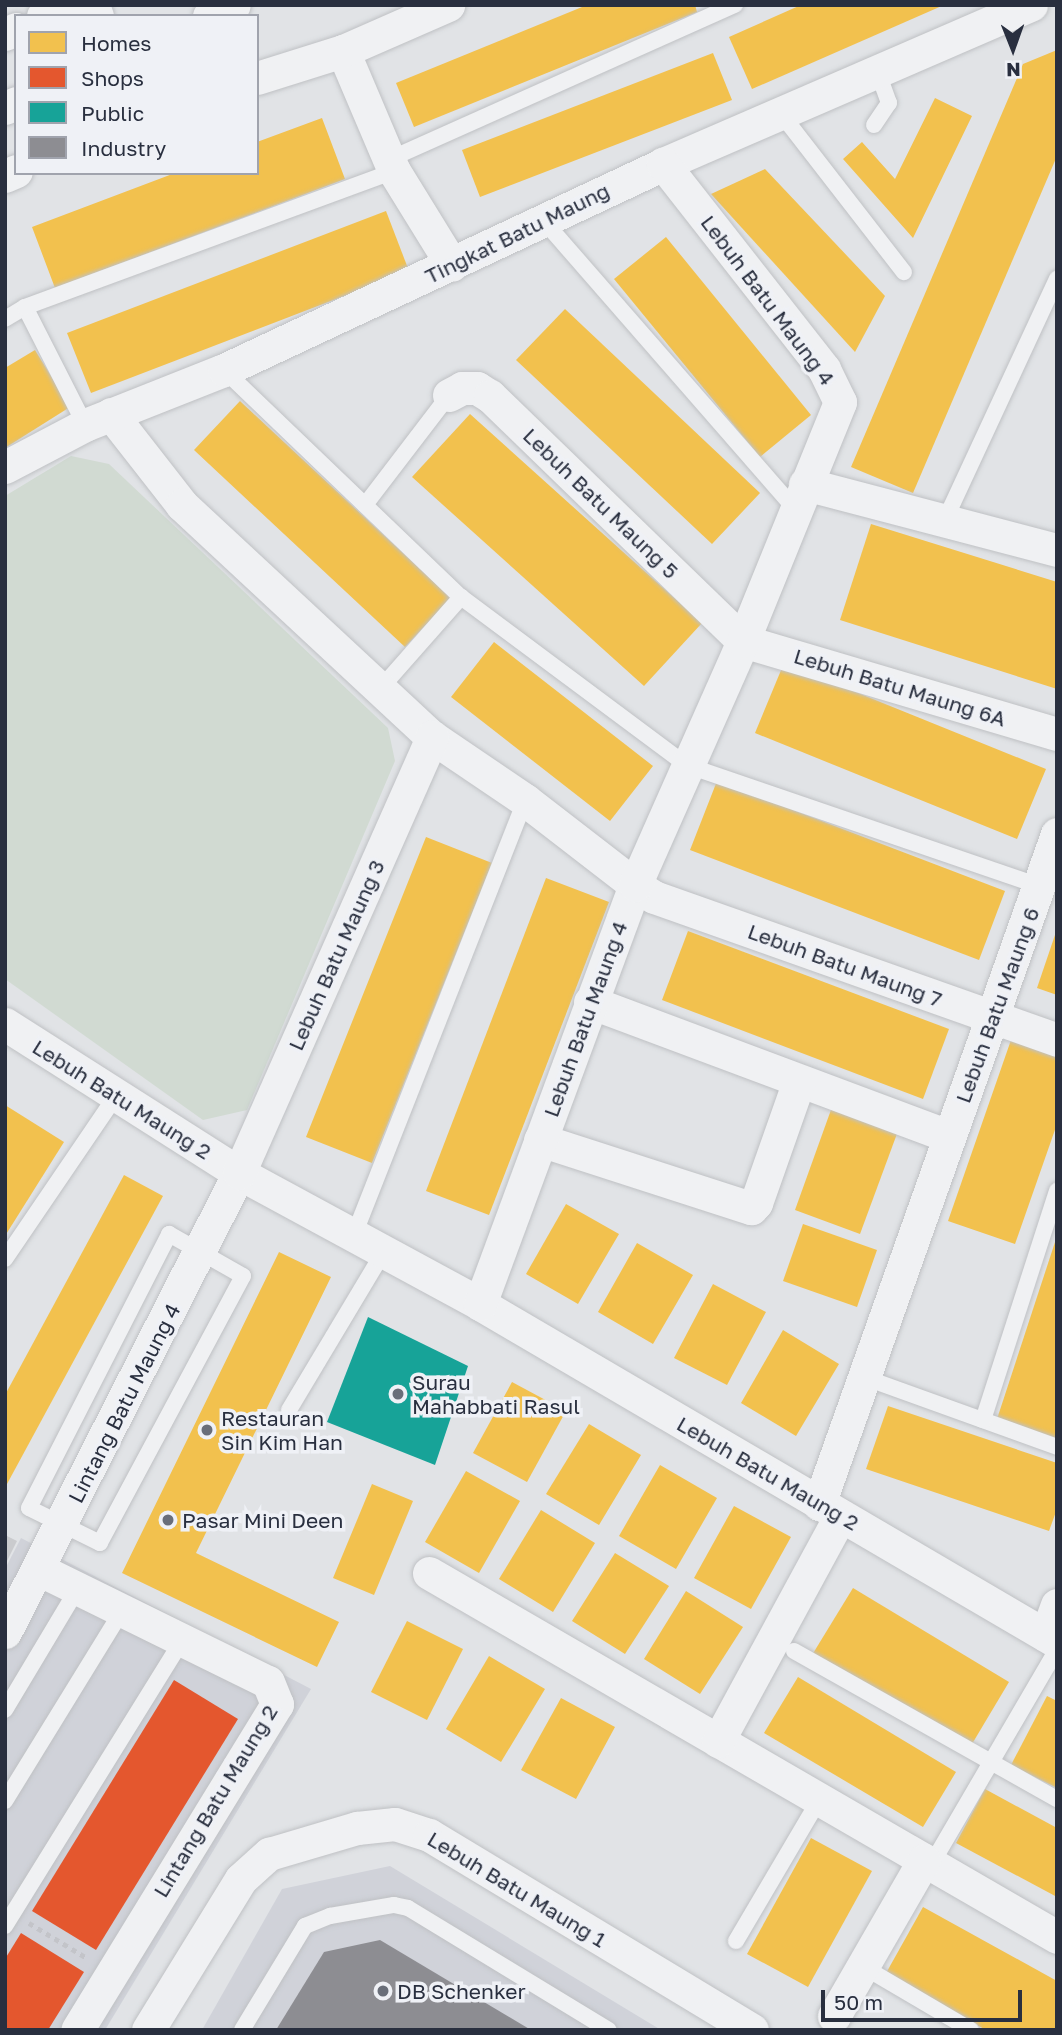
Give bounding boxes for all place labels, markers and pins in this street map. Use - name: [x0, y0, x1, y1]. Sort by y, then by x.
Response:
- place label: Surau Mahabbati Rasul: [412, 1369, 580, 1419]
- marker: Surau Mahabbati Rasul: [390, 1386, 406, 1402]
- place label: Restauran Sin Kim Han: [221, 1405, 343, 1455]
- marker: Restauran Sin Kim Han: [199, 1422, 215, 1438]
- place label: Pasar Mini Deen: [182, 1507, 343, 1533]
- marker: Pasar Mini Deen: [160, 1512, 176, 1528]
- place label: DB Schenker: [397, 1978, 526, 2004]
- marker: DB Schenker: [375, 1983, 391, 1999]

